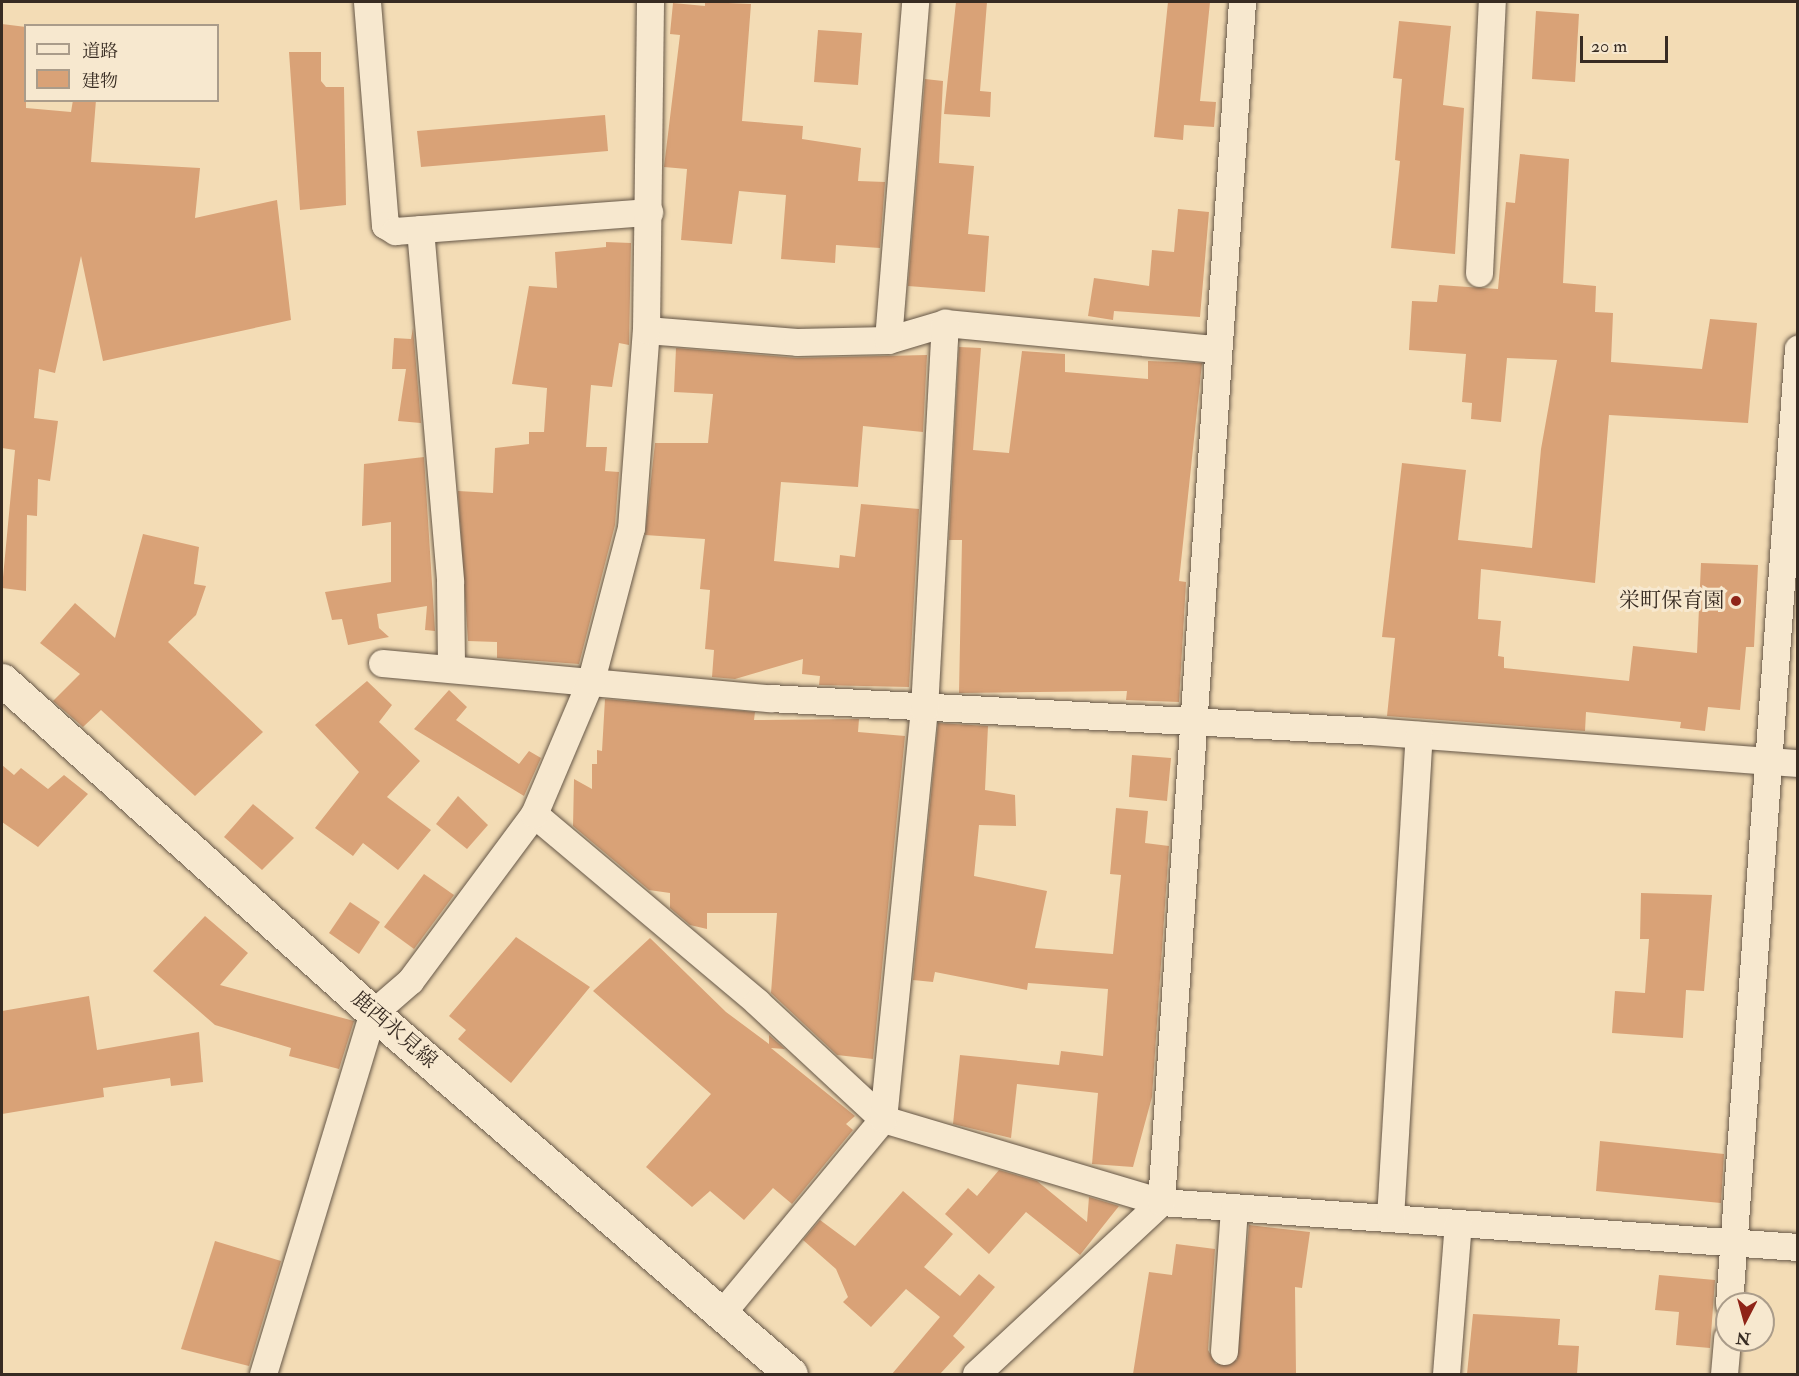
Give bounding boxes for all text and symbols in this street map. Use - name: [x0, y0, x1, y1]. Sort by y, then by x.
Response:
- legend: [24, 24, 219, 102]
- scale bar: [1583, 24, 1672, 62]
- text: 20 m: [1591, 35, 1627, 58]
- text: 道路: [82, 40, 118, 63]
- text: 建物: [82, 70, 118, 93]
- place label: 栄町保育園: [1619, 588, 1724, 614]
- marker: 栄町保育園: [1729, 594, 1743, 608]
- street label: 鹿西氷見線: [346, 986, 442, 1074]
- north arrow: [1715, 1292, 1775, 1352]
- text: N: [1735, 1327, 1752, 1349]

